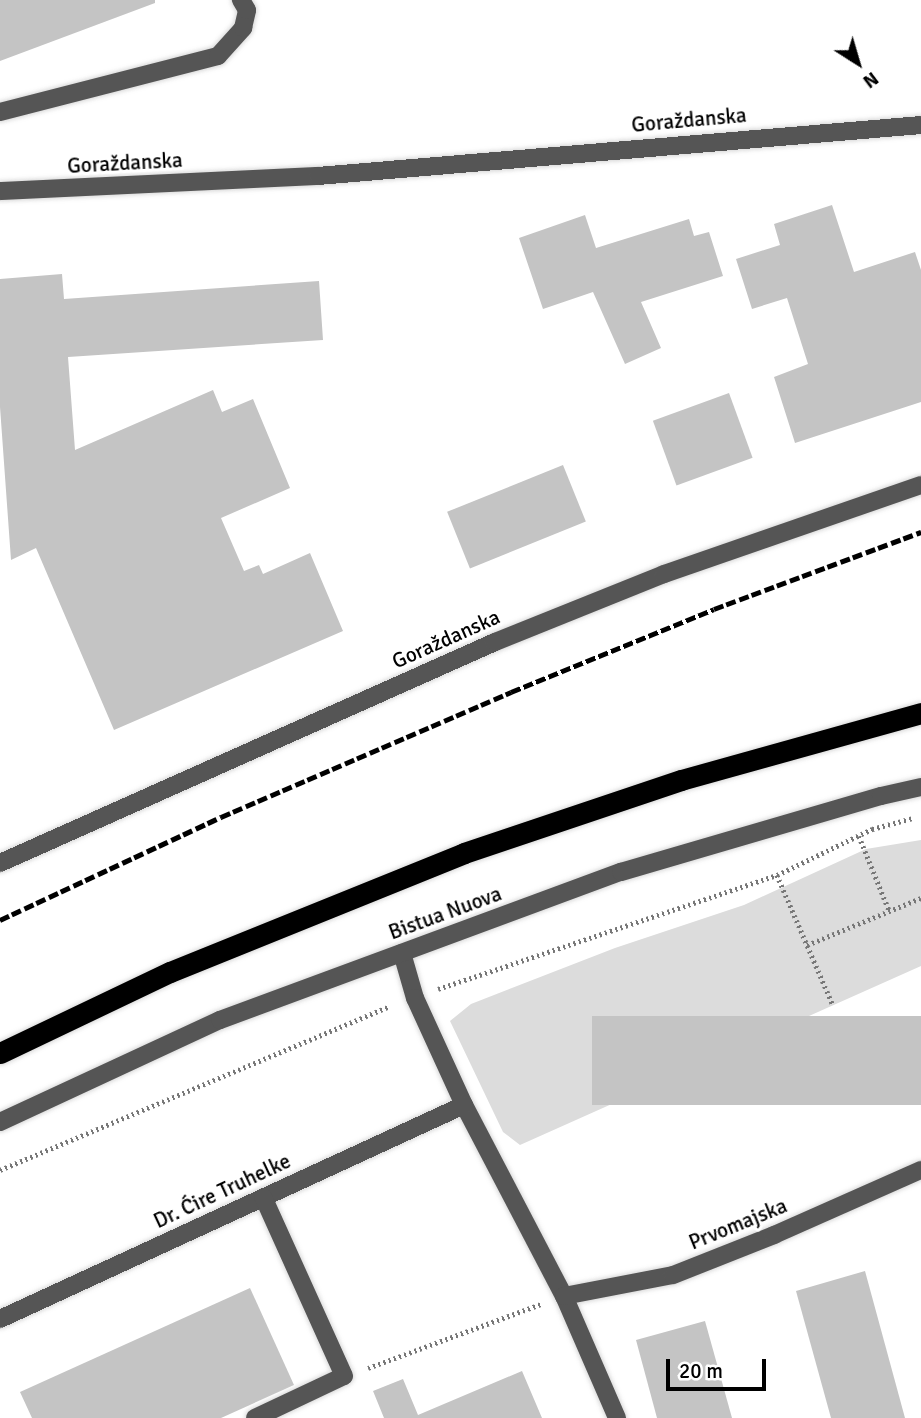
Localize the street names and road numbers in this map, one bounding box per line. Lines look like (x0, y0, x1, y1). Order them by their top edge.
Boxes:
street label: Goraždanska (630, 102, 748, 138)
street label: Goraždanska (67, 147, 183, 179)
street label: Goraždanska (388, 604, 504, 674)
street label: Bistua Nuova (385, 881, 505, 945)
street label: Dr. Ćire Truhelke (150, 1148, 294, 1234)
street label: Prvomajska (685, 1193, 791, 1255)

